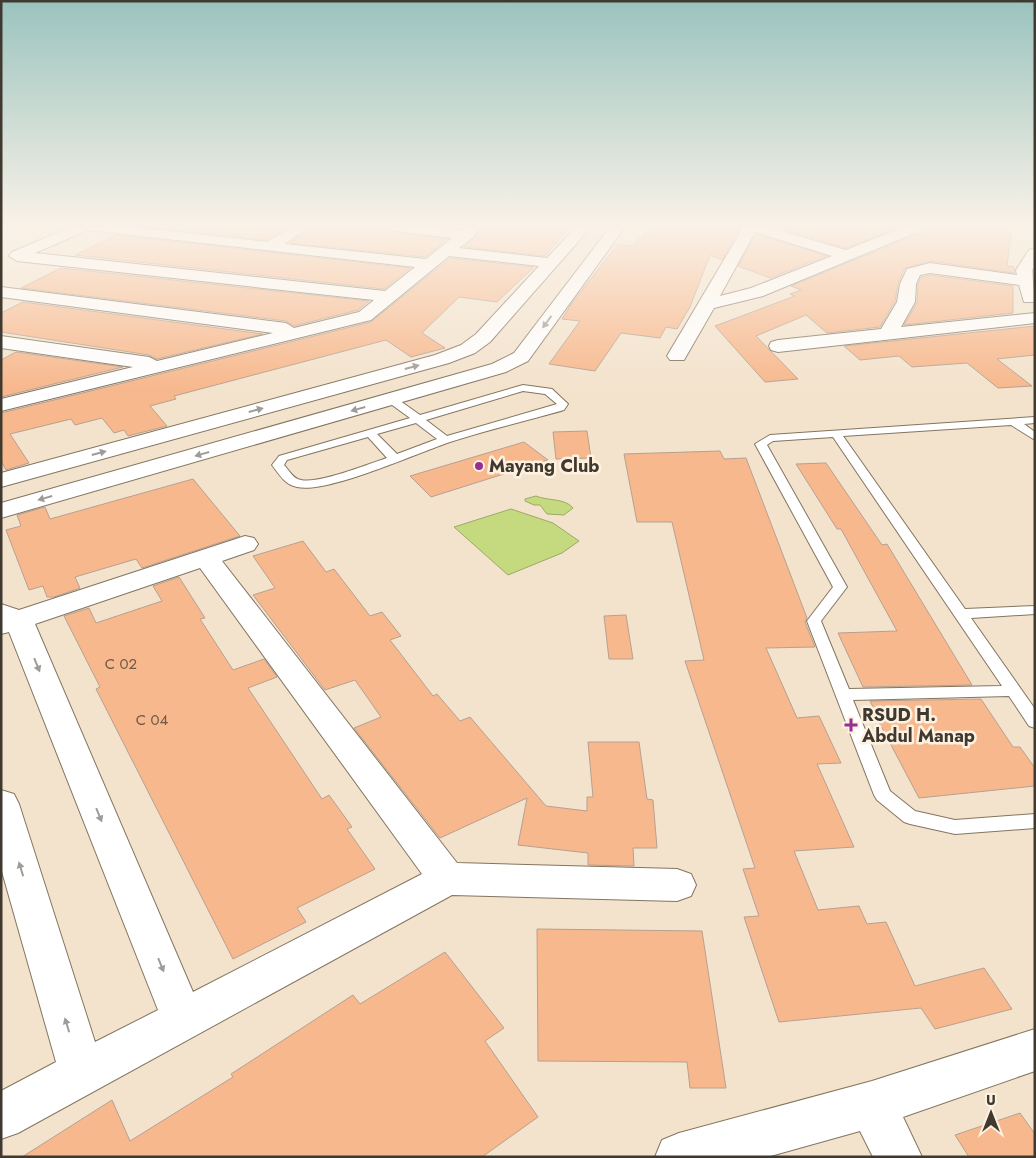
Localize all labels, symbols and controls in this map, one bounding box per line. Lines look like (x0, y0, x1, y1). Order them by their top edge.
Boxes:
one-way arrow (542, 315, 552, 329)
one-way arrow (405, 362, 420, 370)
one-way arrow (248, 405, 263, 413)
one-way arrow (350, 406, 365, 414)
one-way arrow (91, 448, 106, 456)
one-way arrow (194, 450, 209, 458)
place label: Mayang Club (489, 453, 599, 479)
marker: Mayang Club (473, 460, 485, 472)
one-way arrow (38, 495, 53, 503)
house number: C 02 (105, 653, 137, 675)
one-way arrow (33, 658, 41, 673)
place label: RSUD H. Abdul Manap (861, 702, 975, 749)
house number: C 04 (136, 709, 169, 731)
marker: RSUD H. Abdul Manap (844, 718, 858, 732)
one-way arrow (96, 808, 104, 822)
one-way arrow (16, 861, 24, 876)
one-way arrow (158, 958, 166, 972)
one-way arrow (63, 1017, 71, 1032)
north arrow (966, 1088, 1016, 1138)
text: U (986, 1090, 996, 1110)

